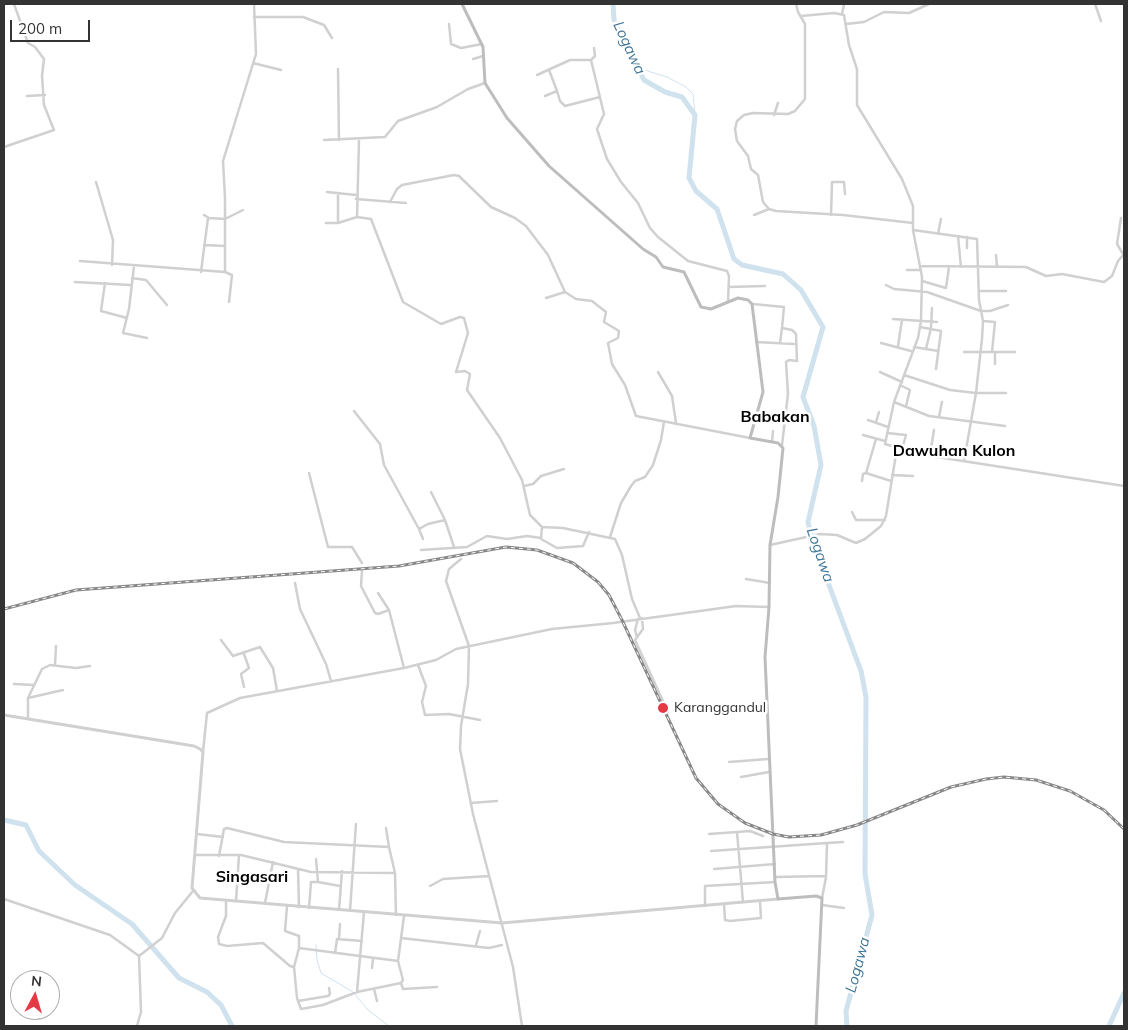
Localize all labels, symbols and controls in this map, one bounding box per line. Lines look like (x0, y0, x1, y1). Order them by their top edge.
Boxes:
scale bar (12, 10, 92, 42)
text: 200 m (18, 19, 62, 38)
water label: Logawa (609, 19, 649, 77)
district label: Babakan (740, 407, 810, 427)
district label: Dawuhan Kulon (893, 441, 1015, 461)
water label: Logawa (802, 525, 838, 585)
place label: Karanggandul (674, 700, 766, 716)
marker: Karanggandul (656, 701, 670, 715)
district label: Singasari (216, 867, 288, 887)
water label: Logawa (842, 935, 874, 995)
north arrow (10, 970, 60, 1020)
text: N (30, 972, 43, 991)

